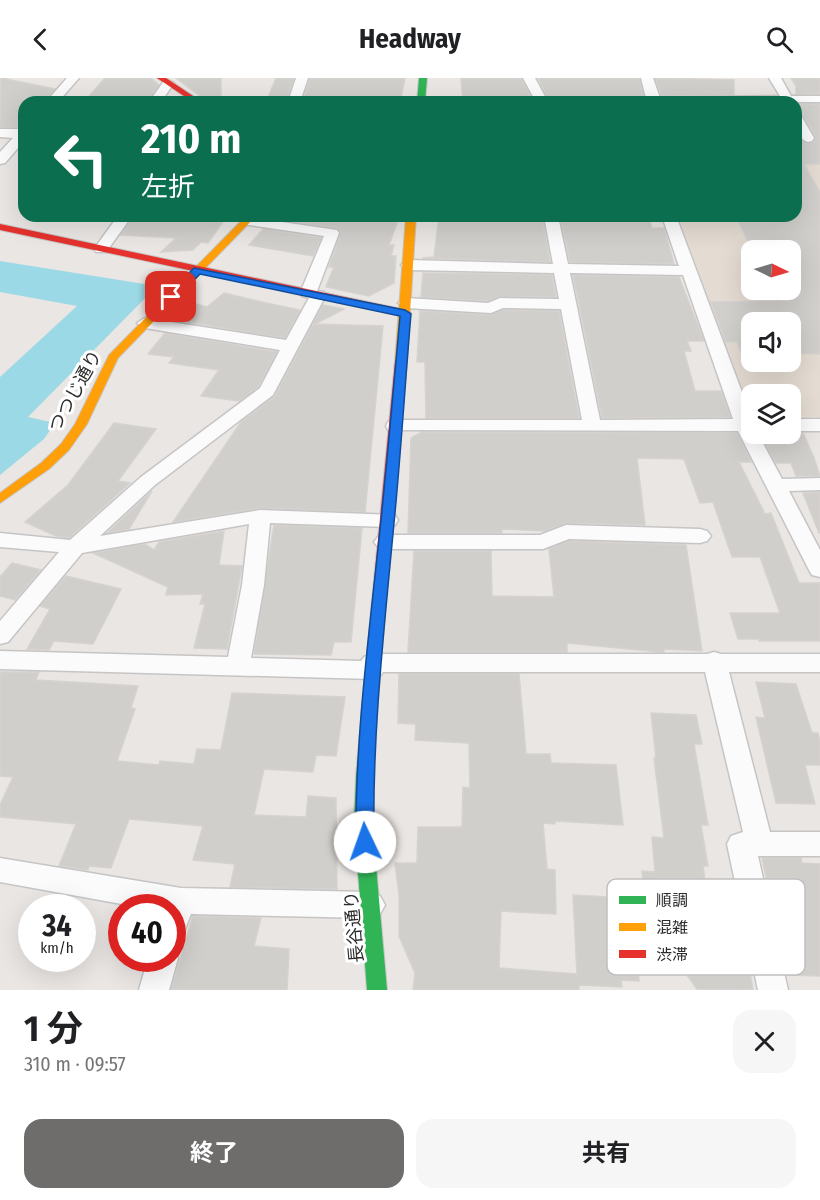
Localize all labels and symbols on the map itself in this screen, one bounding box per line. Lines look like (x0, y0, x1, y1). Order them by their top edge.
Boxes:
north arrow (741, 240, 801, 300)
pin (145, 271, 196, 322)
street label: つつじ通り (44, 346, 106, 436)
position arrow (333, 810, 397, 874)
legend (607, 879, 805, 975)
street label: 長谷通り (340, 890, 368, 964)
text: 順調 (656, 891, 688, 910)
speed limit sign: 40 (108, 894, 186, 972)
text: 混雑 (656, 918, 688, 937)
text: 渋滞 (656, 945, 688, 964)

